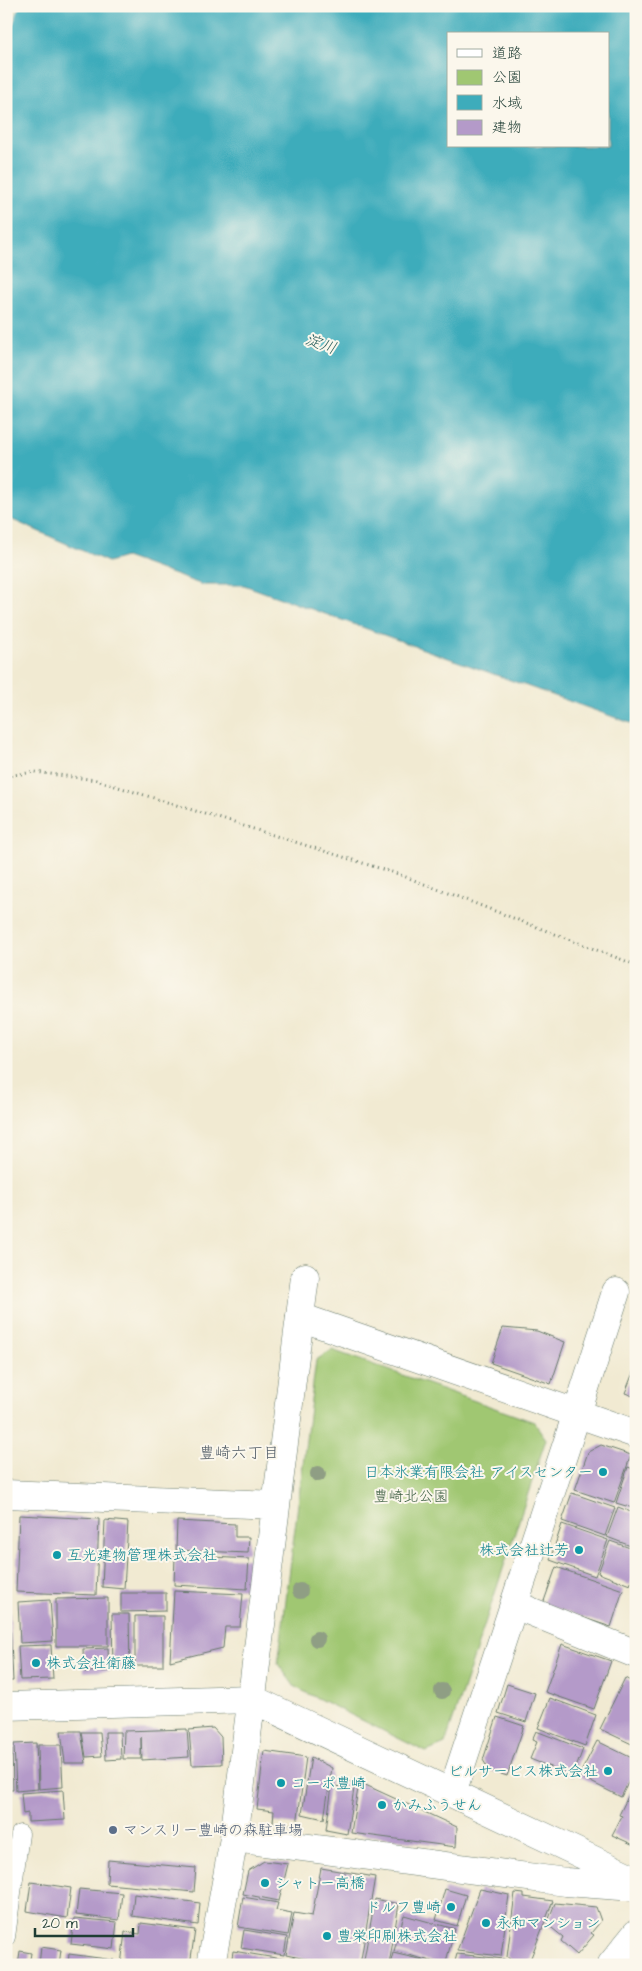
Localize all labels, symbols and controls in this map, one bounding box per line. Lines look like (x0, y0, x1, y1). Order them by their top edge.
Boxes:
legend (447, 32, 610, 148)
text: 道路 (492, 43, 522, 64)
text: 公園 (492, 67, 522, 88)
text: 水域 (492, 93, 522, 114)
text: 建物 (492, 117, 522, 138)
water label: 淀川 (302, 328, 339, 360)
district label: 豊崎六丁目 (199, 1442, 279, 1464)
place label: 日本氷業有限会社 アイスセンター (364, 1462, 593, 1483)
marker: 日本氷業有限会社 アイスセンター (597, 1466, 609, 1478)
park label: 豊崎北公園 (373, 1486, 449, 1507)
place label: 株式会社辻芳 (479, 1540, 569, 1561)
marker: 株式会社辻芳 (573, 1544, 585, 1556)
place label: 互光建物管理株式会社 (67, 1545, 217, 1566)
marker: 互光建物管理株式会社 (51, 1549, 63, 1561)
place label: 株式会社衛藤 (46, 1653, 136, 1674)
marker: 株式会社衛藤 (30, 1657, 42, 1669)
place label: ビルサービス株式会社 (448, 1761, 598, 1782)
marker: ビルサービス株式会社 (602, 1765, 614, 1777)
place label: コーポ豊崎 (291, 1773, 366, 1794)
marker: コーポ豊崎 (275, 1777, 287, 1789)
place label: かみふうせん (392, 1795, 482, 1816)
marker: かみふうせん (376, 1799, 388, 1811)
place label: マンスリー豊崎の森駐車場 (123, 1820, 303, 1841)
marker: マンスリー豊崎の森駐車場 (107, 1824, 119, 1836)
place label: シャトー高橋 (275, 1873, 365, 1894)
marker: シャトー高橋 (259, 1877, 271, 1889)
place label: ドルフ豊崎 (366, 1897, 441, 1918)
marker: ドルフ豊崎 (445, 1901, 457, 1913)
scale bar (35, 1906, 132, 1938)
text: 20 m (42, 1913, 78, 1934)
place label: 永和マンション (496, 1913, 600, 1934)
marker: 永和マンション (480, 1917, 492, 1929)
place label: 豊栄印刷株式会社 (337, 1926, 457, 1947)
marker: 豊栄印刷株式会社 (321, 1930, 333, 1942)

